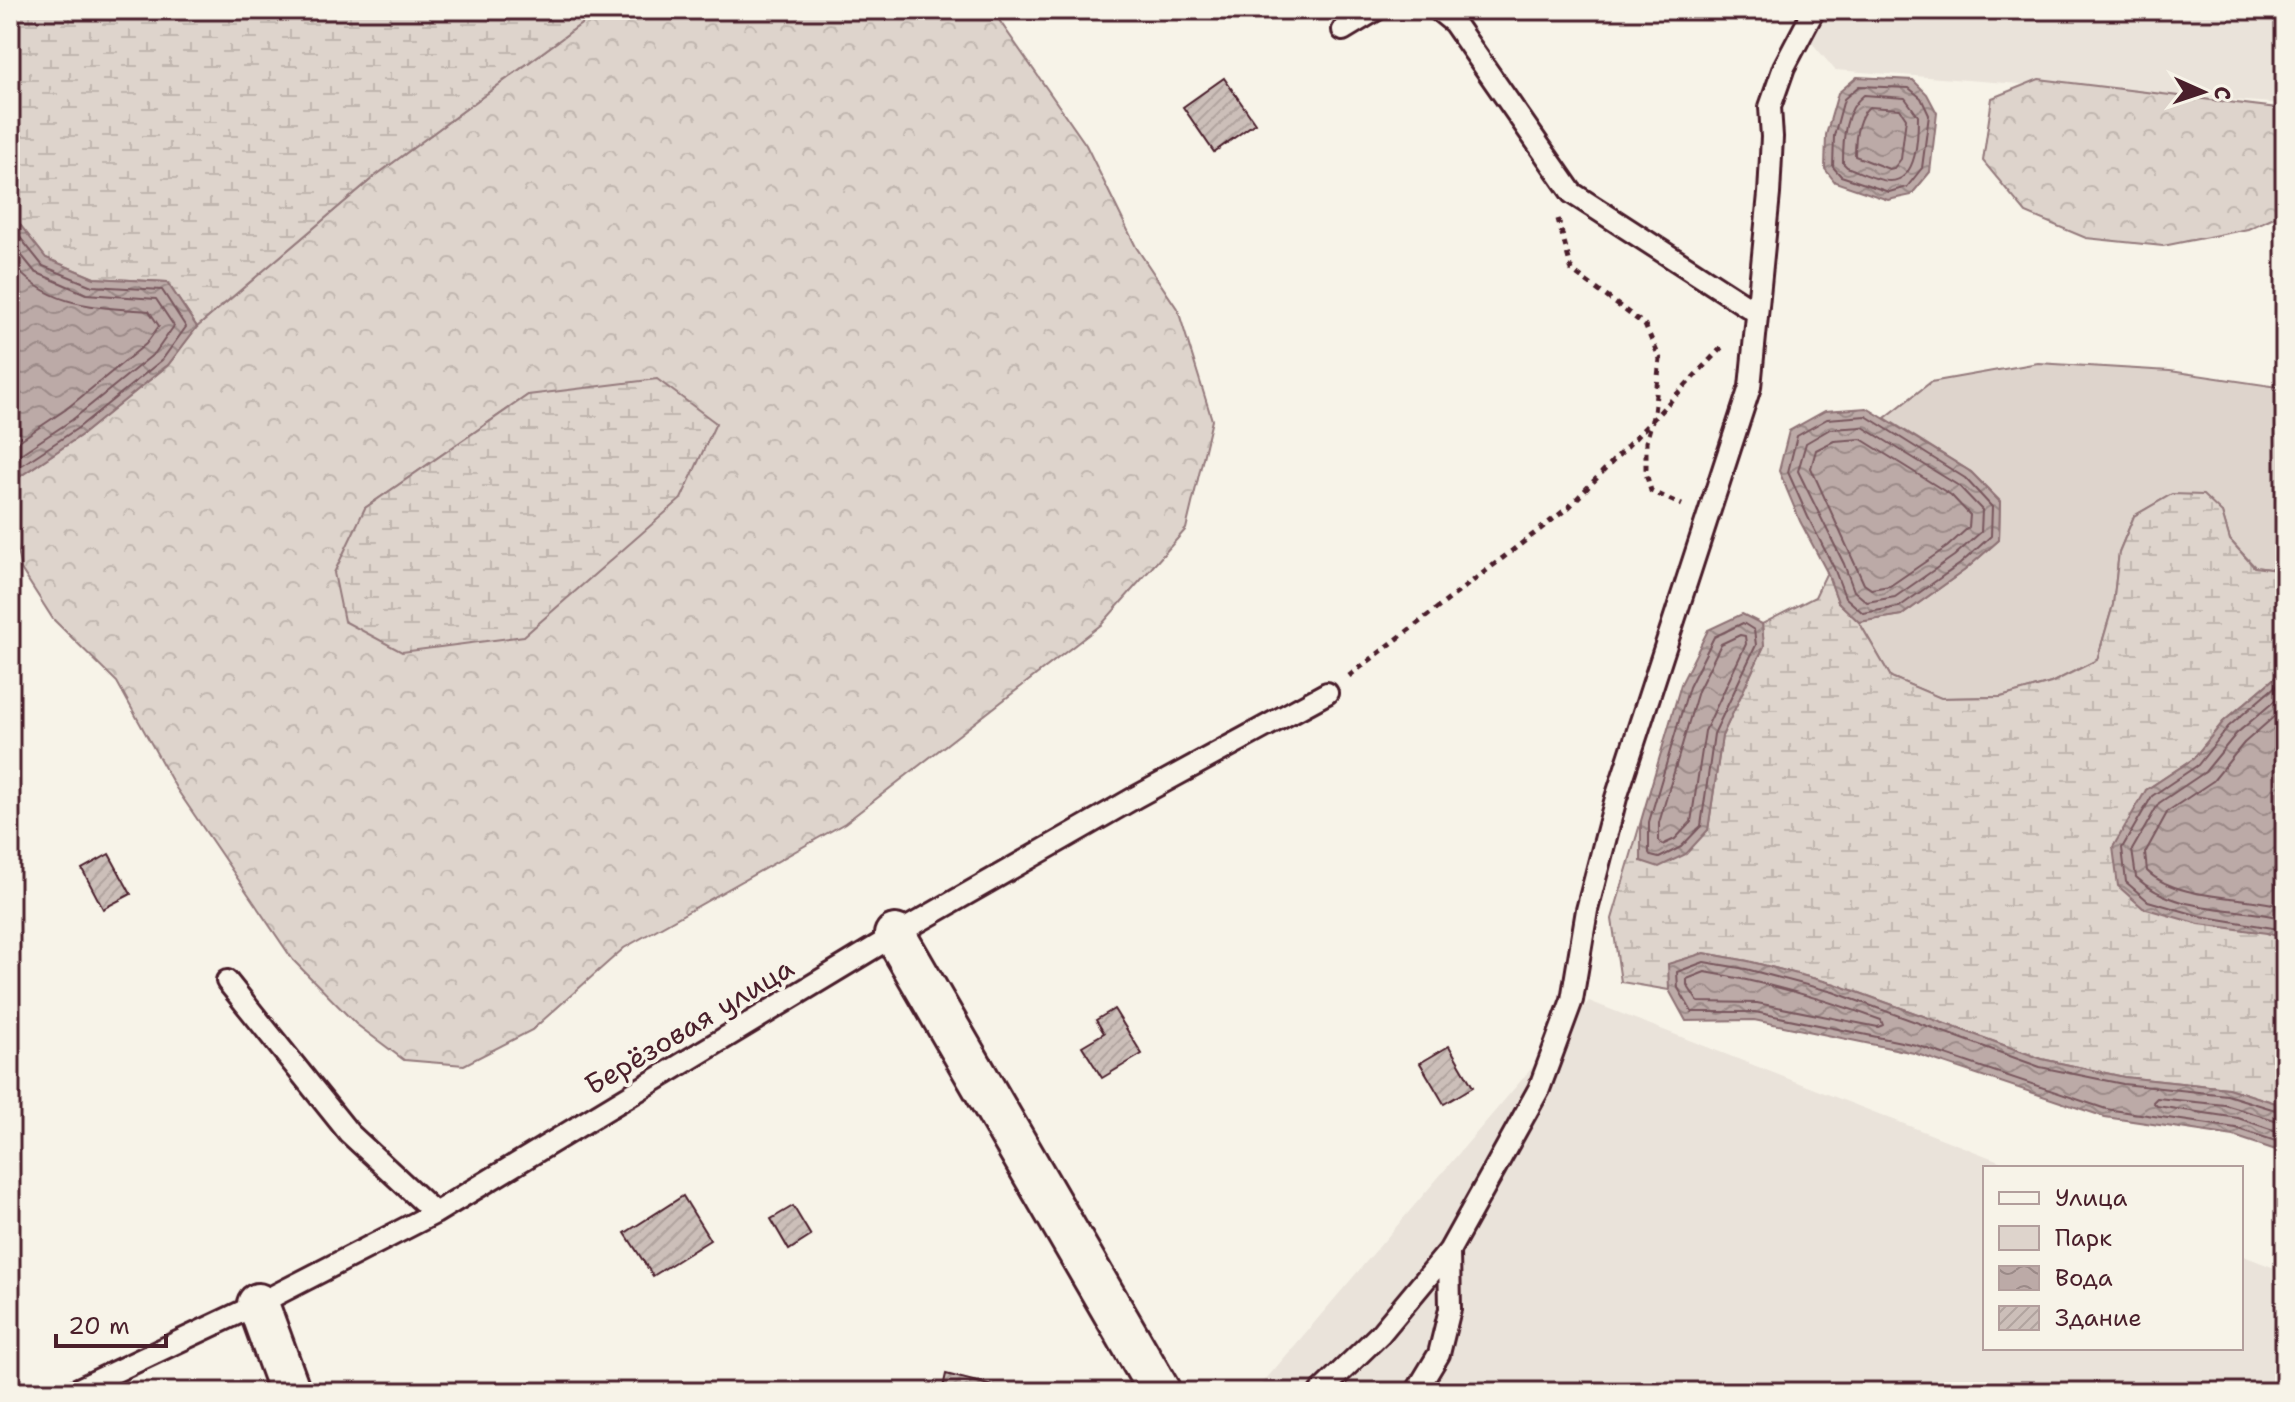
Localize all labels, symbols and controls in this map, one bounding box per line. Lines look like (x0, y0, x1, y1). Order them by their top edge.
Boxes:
north arrow (2163, 52, 2243, 132)
text: С (2208, 86, 2237, 101)
street label: Берёзовая улица (577, 948, 801, 1104)
legend (1983, 1166, 2243, 1350)
text: Улица (2055, 1182, 2128, 1214)
text: Парк (2055, 1222, 2112, 1254)
text: Вода (2055, 1262, 2113, 1294)
scale bar (56, 1298, 166, 1348)
text: Здание (2055, 1302, 2142, 1334)
text: 20 m (68, 1310, 130, 1342)

